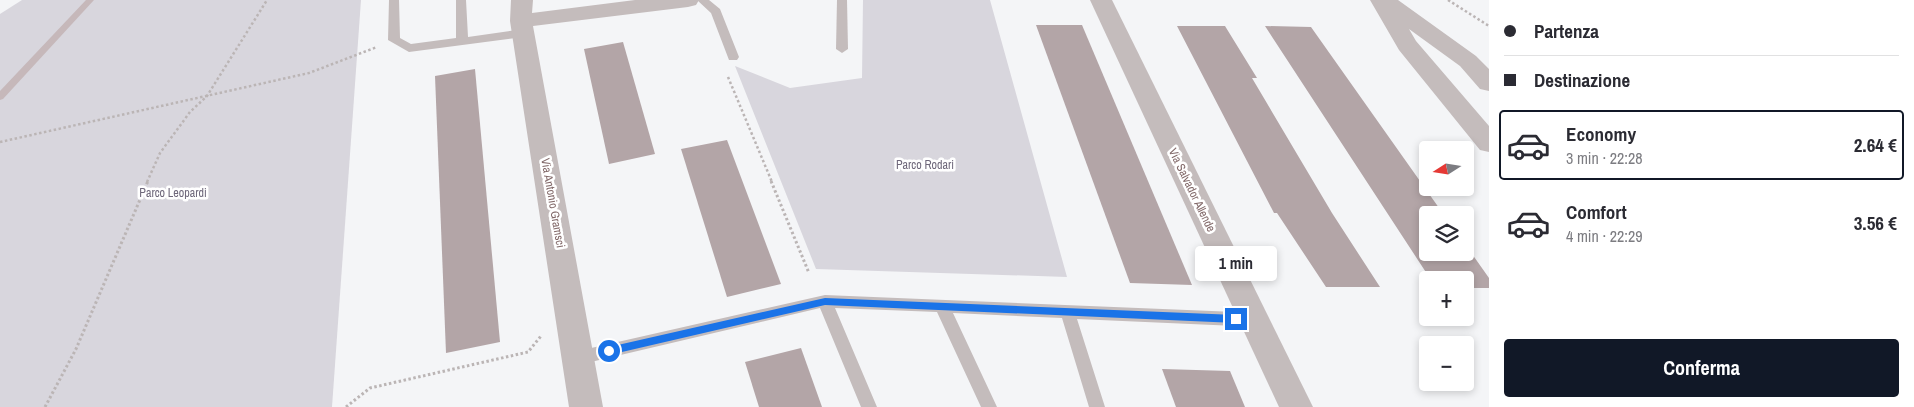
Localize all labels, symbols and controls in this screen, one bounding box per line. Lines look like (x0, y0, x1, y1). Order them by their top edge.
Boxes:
text: Partenza (1534, 18, 1599, 44)
text: Destinazione (1534, 67, 1630, 93)
text: Economy (1566, 121, 1636, 147)
icon: car (1506, 123, 1551, 168)
text: 2.64 € (1854, 132, 1897, 158)
north arrow (1419, 141, 1474, 196)
map controls (1419, 141, 1474, 391)
street label: Via Salvador Allende (1165, 146, 1219, 234)
text: 3 min · 22:28 (1566, 147, 1643, 169)
street label: Via Antonio Gramsci (537, 157, 569, 249)
park label: Parco Rodari (896, 157, 954, 173)
park label: Parco Leopardi (139, 185, 207, 201)
text: Comfort (1566, 199, 1627, 225)
icon: car (1506, 201, 1551, 246)
button: layers (1419, 206, 1474, 261)
text: 3.56 € (1854, 210, 1897, 236)
text: 4 min · 22:29 (1566, 225, 1643, 247)
callout: 1 min (1195, 246, 1277, 282)
text: 1 min (1219, 252, 1253, 274)
button: + (1419, 271, 1474, 326)
route end (1225, 308, 1247, 330)
button: − (1419, 336, 1474, 391)
button: Conferma (1504, 339, 1899, 397)
route start (598, 340, 620, 362)

